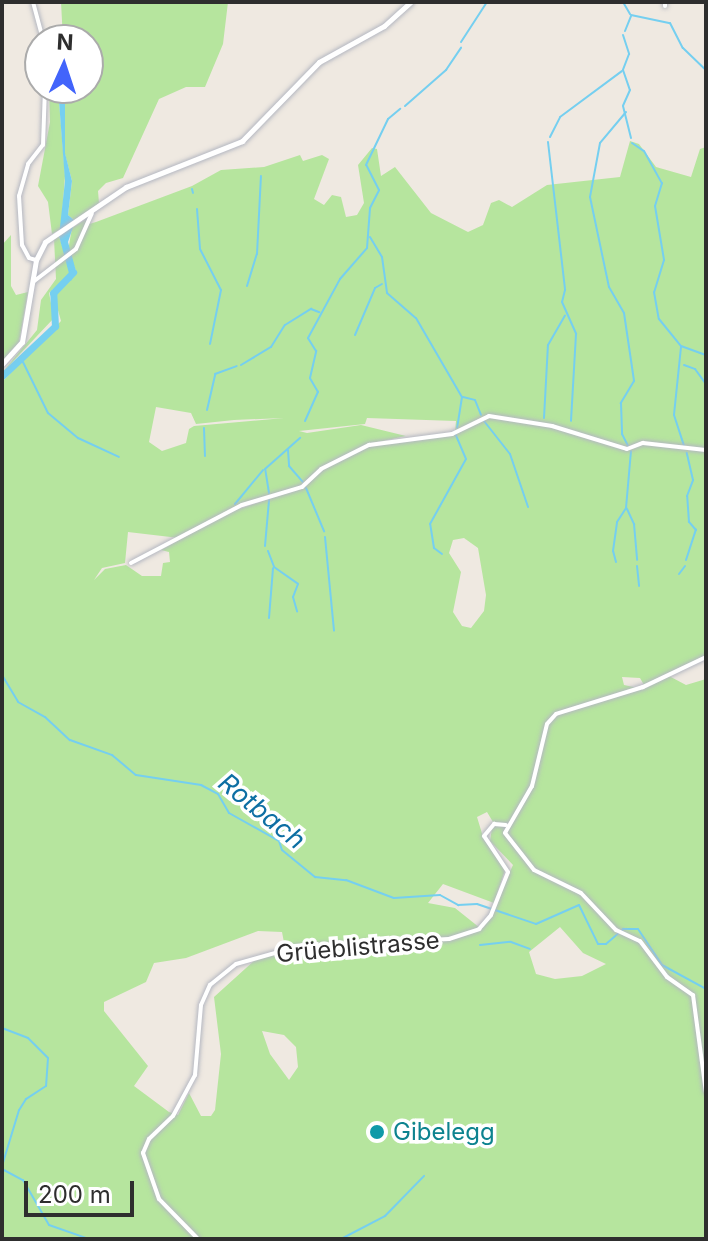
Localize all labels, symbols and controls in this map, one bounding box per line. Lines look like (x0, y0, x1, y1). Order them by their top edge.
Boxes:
north arrow (24, 24, 104, 104)
text: N (56, 29, 74, 55)
water label: Rotbach (212, 767, 312, 855)
street label: Grüeblistrasse (275, 926, 441, 968)
place label: Gibelegg (393, 1118, 495, 1146)
marker: Gibelegg (368, 1123, 386, 1141)
scale bar (28, 1165, 138, 1215)
text: 200 m (38, 1180, 111, 1209)

